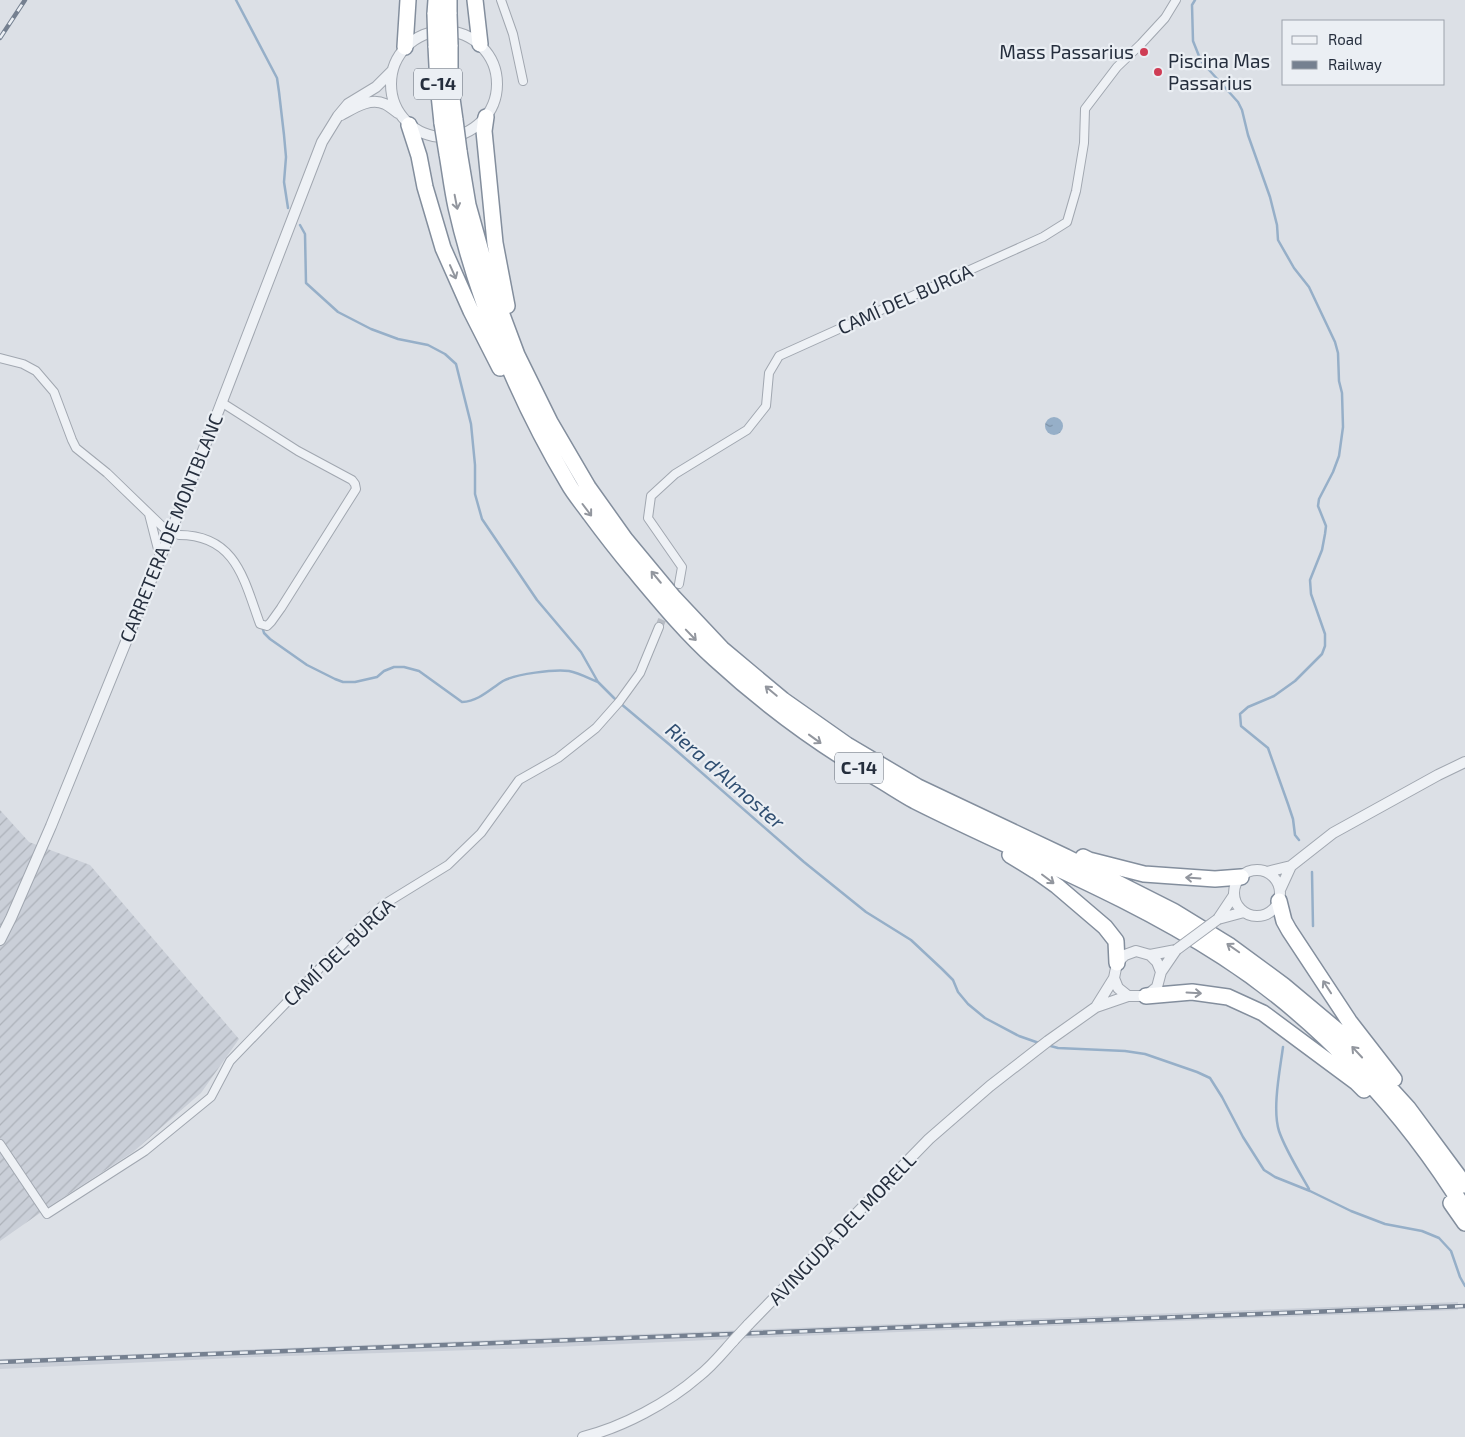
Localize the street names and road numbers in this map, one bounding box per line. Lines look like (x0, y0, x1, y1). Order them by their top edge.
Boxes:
road number: C-14 (414, 68, 462, 100)
street label: CAMÍ DEL BURGA (834, 258, 976, 339)
street label: CARRETERA DE MONTBLANC (114, 410, 227, 646)
road number: C-14 (835, 752, 883, 784)
street label: CAMÍ DEL BURGA (278, 893, 399, 1010)
street label: AVINGUDA DEL MORELL (763, 1148, 920, 1309)

